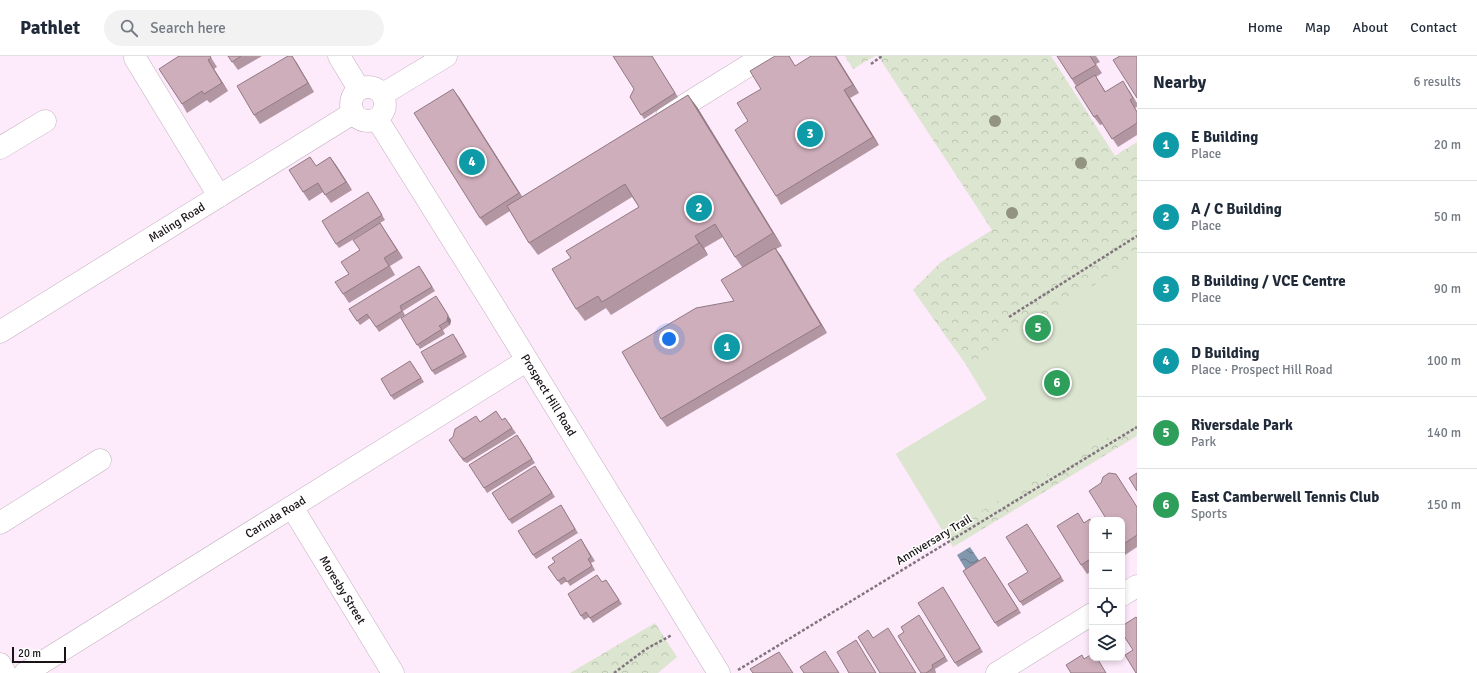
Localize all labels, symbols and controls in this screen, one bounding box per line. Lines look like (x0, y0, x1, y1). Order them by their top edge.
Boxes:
search box (104, 10, 384, 46)
text: Pathlet (20, 16, 80, 40)
icon: search (118, 17, 140, 39)
text: Search here (150, 19, 226, 37)
text: Home (1248, 19, 1283, 36)
text: Map (1305, 19, 1330, 36)
text: About (1352, 19, 1388, 36)
text: Contact (1410, 19, 1457, 36)
text: Nearby (1153, 72, 1206, 93)
text: 6 results (1413, 74, 1461, 90)
pin: 3 (797, 119, 823, 149)
text: E Building (1191, 128, 1258, 146)
text: 1 (1162, 137, 1170, 153)
text: 20 m (1434, 137, 1461, 153)
text: Place (1191, 146, 1221, 162)
pin: 4 (459, 147, 485, 177)
pin: 2 (686, 193, 712, 223)
street label: Maling Road (146, 199, 208, 246)
text: A / C Building (1191, 200, 1282, 218)
text: 2 (1162, 209, 1170, 225)
text: 50 m (1434, 209, 1461, 225)
text: Place (1191, 218, 1221, 234)
text: B Building / VCE Centre (1191, 272, 1346, 290)
text: 3 (1162, 281, 1170, 297)
text: 90 m (1434, 281, 1461, 297)
text: Place (1191, 290, 1221, 306)
pin: 5 (1025, 313, 1051, 343)
your location (659, 329, 679, 349)
pin: 1 (714, 332, 740, 362)
text: D Building (1191, 344, 1260, 362)
street label: Prospect Hill Road (518, 351, 579, 439)
text: 4 (1162, 353, 1170, 369)
text: 100 m (1427, 353, 1461, 369)
text: Place · Prospect Hill Road (1191, 362, 1333, 378)
pin: 6 (1044, 368, 1070, 398)
text: Riversdale Park (1191, 416, 1293, 434)
text: 5 (1162, 425, 1170, 441)
text: 140 m (1427, 425, 1461, 441)
text: Park (1191, 434, 1216, 450)
text: East Camberwell Tennis Club (1191, 488, 1379, 506)
street label: Carinda Road (242, 493, 308, 542)
text: 6 (1162, 497, 1170, 513)
text: 150 m (1427, 497, 1461, 513)
text: Sports (1191, 506, 1227, 522)
street label: Anniversary Trail (893, 511, 975, 569)
map controls (1089, 517, 1125, 661)
button: + (1089, 517, 1125, 553)
street label: Moresby Street (316, 553, 369, 627)
button: − (1089, 553, 1125, 589)
button: locate (1089, 589, 1125, 625)
button: layers (1089, 625, 1125, 661)
scale bar (12, 645, 66, 664)
text: 20 m (18, 647, 41, 660)

